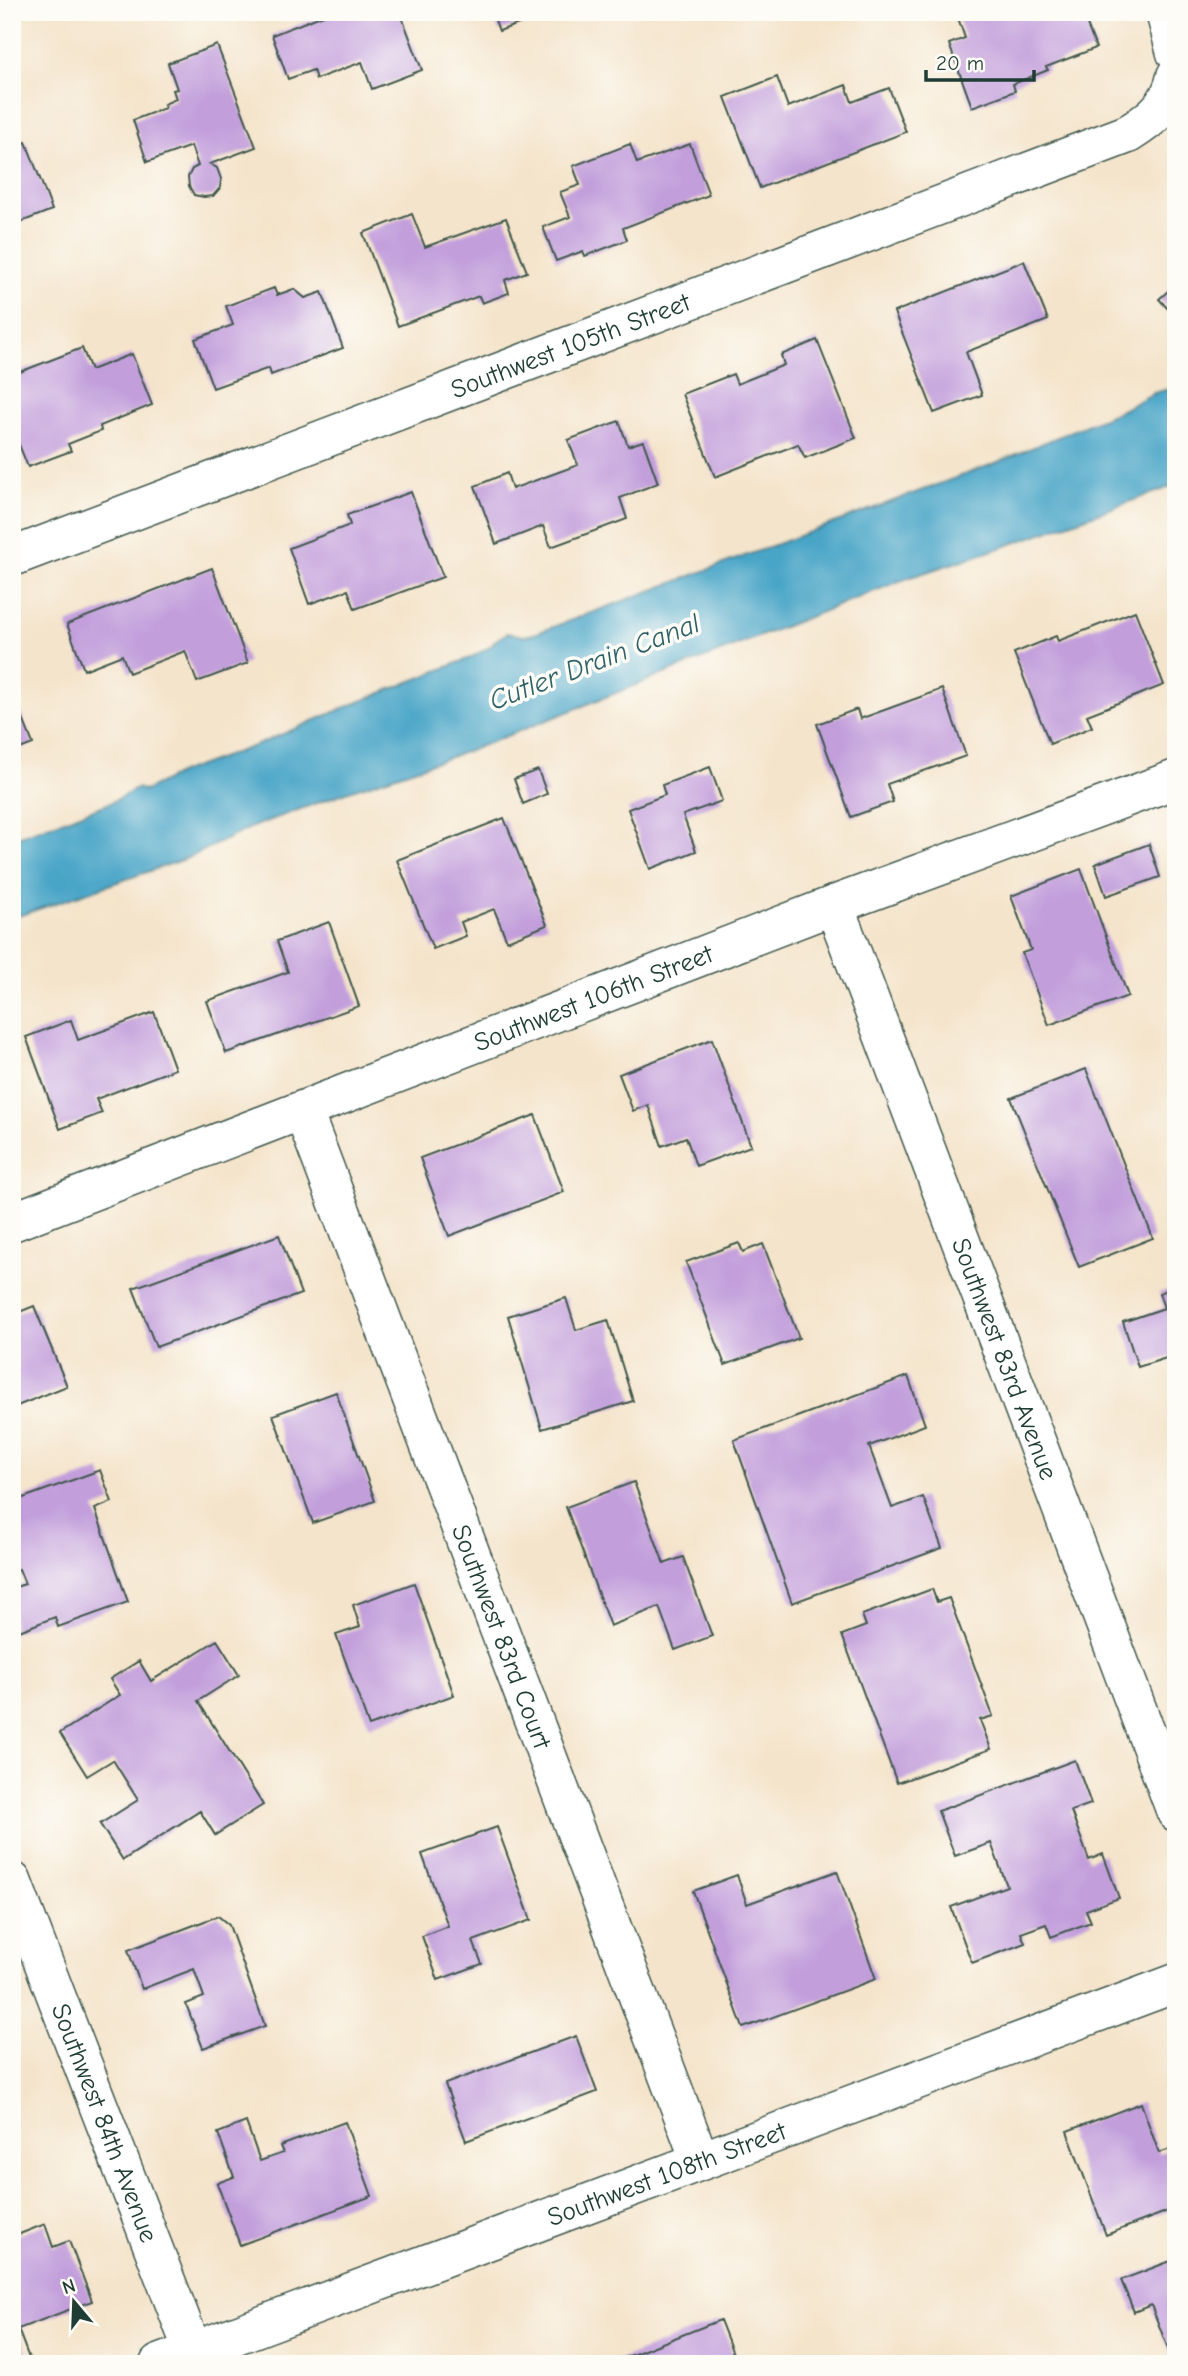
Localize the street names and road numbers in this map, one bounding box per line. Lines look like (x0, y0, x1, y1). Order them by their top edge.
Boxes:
street label: Southwest 105th Street (447, 287, 696, 405)
street label: Southwest 106th Street (470, 939, 719, 1058)
street label: Southwest 83rd Avenue (945, 1234, 1063, 1484)
street label: Southwest 83rd Court (445, 1521, 558, 1755)
street label: Southwest 84th Avenue (45, 2000, 164, 2247)
street label: Southwest 108th Street (543, 2116, 792, 2233)

